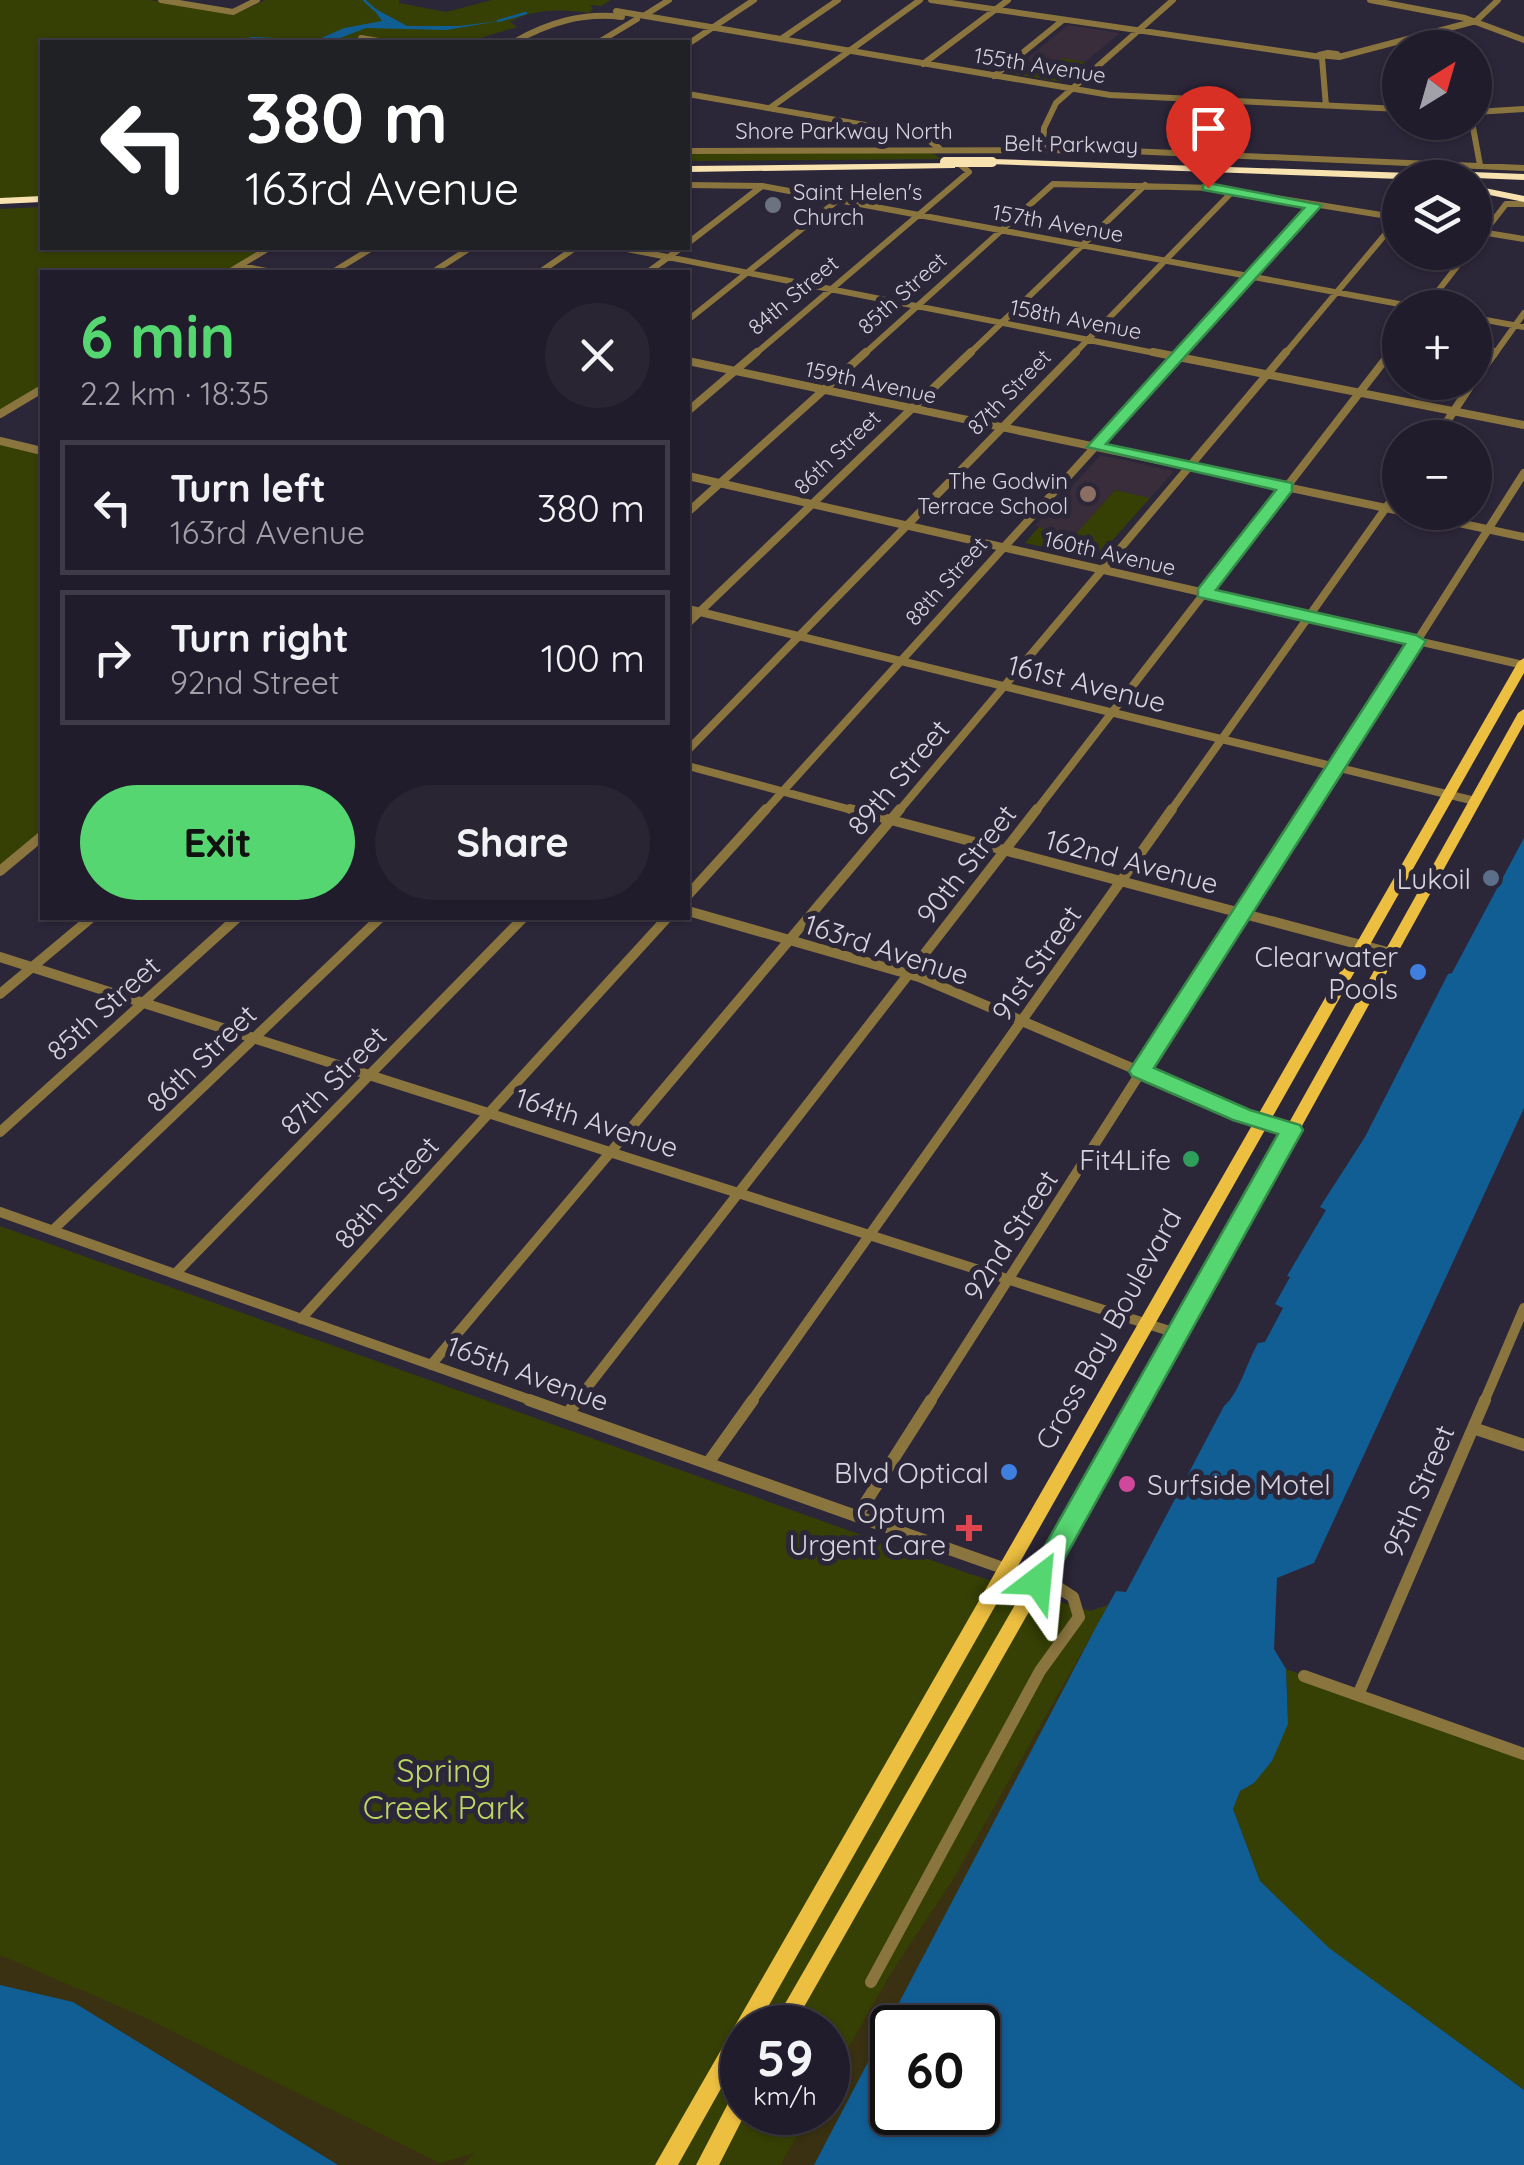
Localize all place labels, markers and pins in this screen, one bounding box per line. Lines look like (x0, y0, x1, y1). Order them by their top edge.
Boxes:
pin (1166, 86, 1251, 189)
place label: Saint Helen's Church (793, 178, 922, 231)
marker: Saint Helen's Church (762, 194, 784, 216)
place label: The Godwin Terrace School (917, 467, 1068, 520)
marker: The Godwin Terrace School (1077, 483, 1099, 505)
place label: Lukoil (1396, 861, 1471, 896)
marker: Lukoil (1480, 867, 1502, 889)
place label: Clearwater Pools (1254, 939, 1398, 1006)
marker: Clearwater Pools (1407, 961, 1429, 983)
place label: Fit4Life (1079, 1142, 1171, 1177)
marker: Fit4Life (1180, 1148, 1202, 1170)
place label: Blvd Optical (834, 1455, 989, 1490)
marker: Blvd Optical (998, 1461, 1020, 1483)
place label: Surfside Motel (1147, 1467, 1331, 1502)
marker: Surfside Motel (1116, 1473, 1138, 1495)
place label: Optum Urgent Care (788, 1495, 946, 1562)
marker: Optum Urgent Care (956, 1515, 982, 1541)

